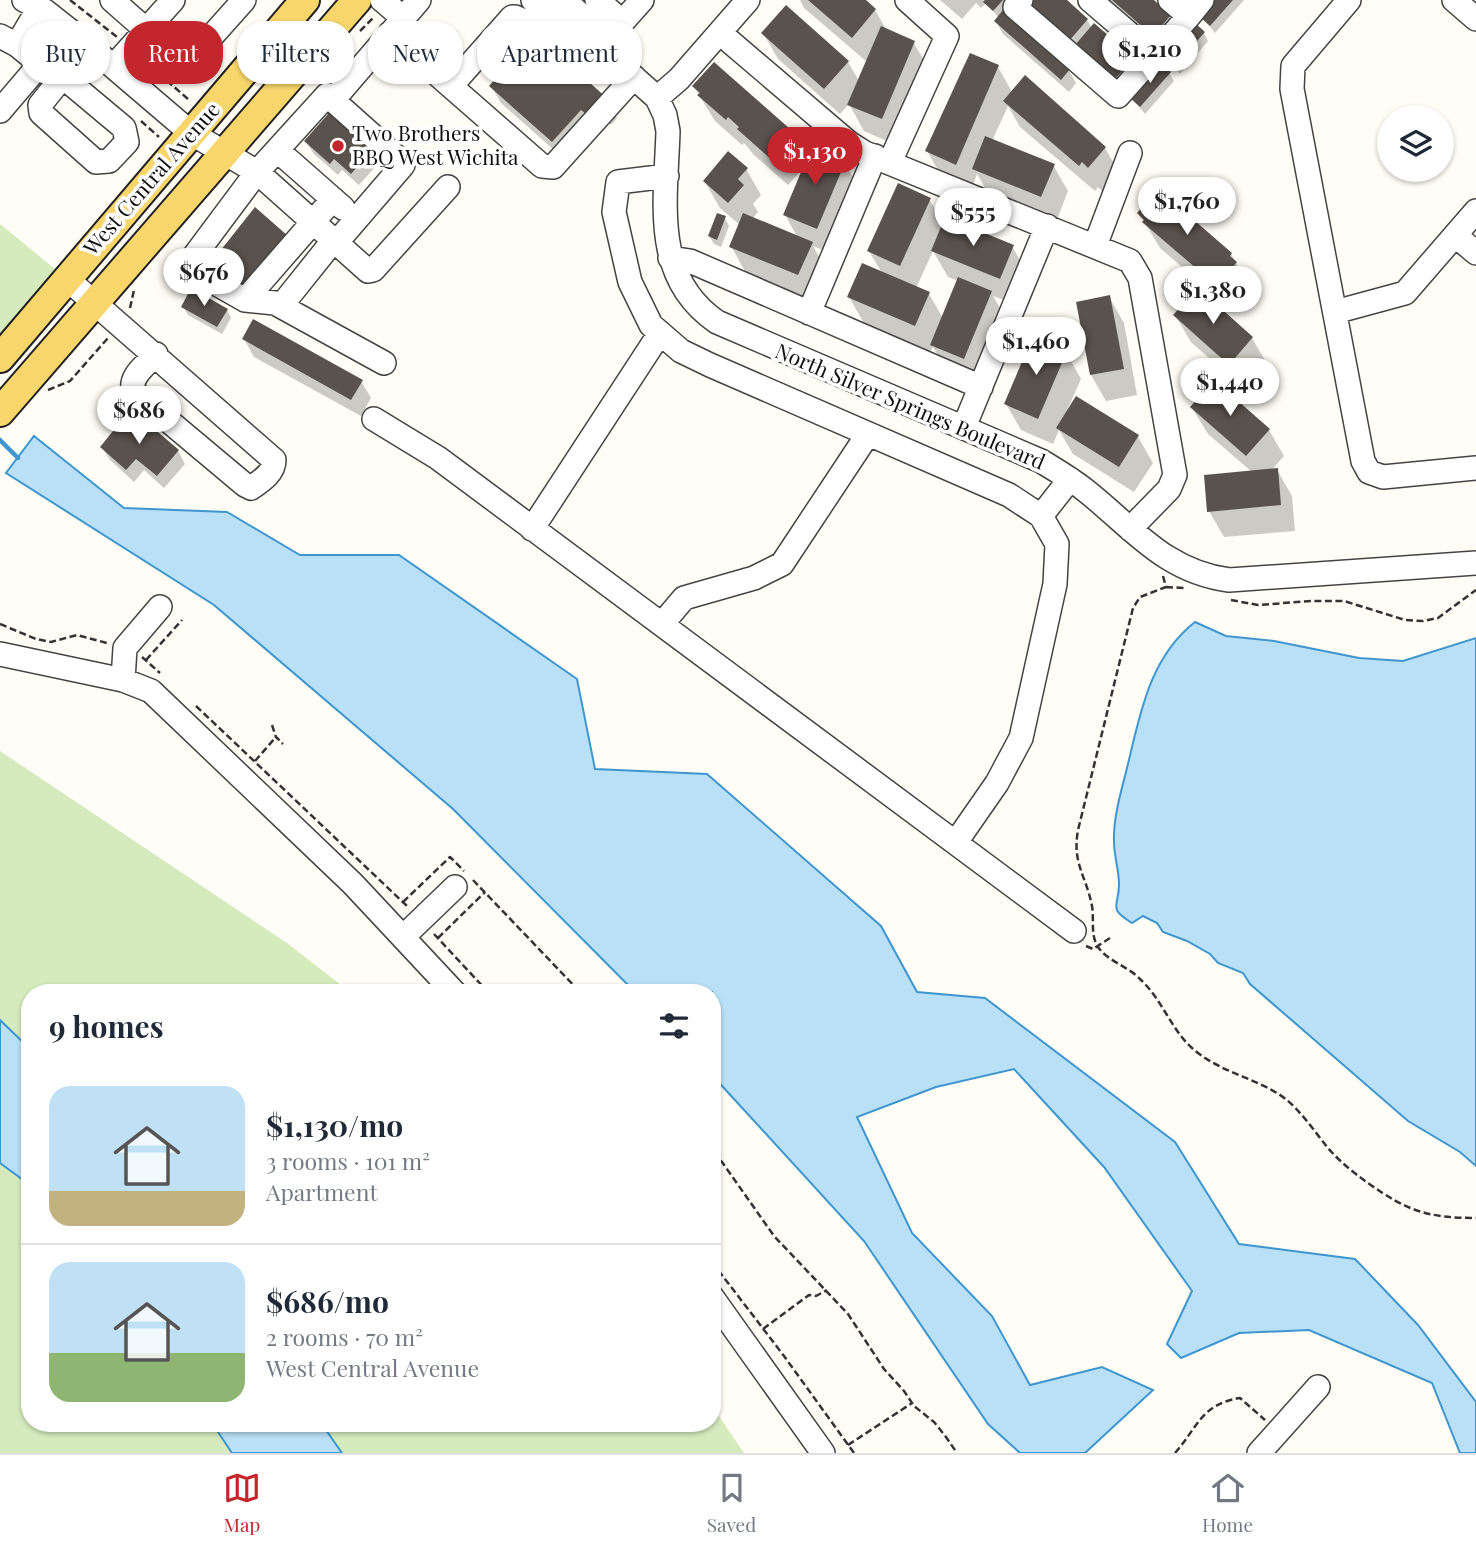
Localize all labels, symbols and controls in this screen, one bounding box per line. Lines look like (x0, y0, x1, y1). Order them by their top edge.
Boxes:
chip: Buy (21, 21, 110, 84)
chip: Rent (124, 21, 223, 84)
chip: Filters (237, 21, 354, 84)
chip: New (368, 21, 463, 84)
chip: Apartment (477, 21, 642, 84)
pin: $1,210 (1093, 25, 1207, 85)
text: $1,210 (1118, 32, 1182, 63)
street label: West Central Avenue (75, 95, 225, 261)
map controls (1377, 105, 1454, 182)
button: layers (1377, 105, 1454, 182)
place label: Two Brothers BBQ West Wichita (352, 118, 519, 170)
pin: $1,130 (758, 128, 872, 187)
text: $1,130 (784, 134, 846, 165)
marker: Two Brothers BBQ West Wichita (330, 138, 346, 154)
pin: $1,760 (1130, 177, 1244, 237)
text: $1,760 (1154, 184, 1220, 215)
pin: $555 (932, 188, 1014, 248)
text: $555 (951, 195, 995, 226)
pin: $676 (163, 248, 245, 308)
text: $676 (179, 255, 229, 286)
pin: $1,380 (1156, 266, 1270, 326)
text: $1,380 (1180, 273, 1246, 304)
pin: $1,460 (979, 318, 1093, 377)
text: $1,460 (1002, 324, 1070, 355)
street label: North Silver Springs Boulevard (772, 336, 1050, 475)
pin: $1,440 (1173, 358, 1287, 418)
text: $1,440 (1196, 365, 1264, 396)
pin: $686 (98, 386, 180, 446)
text: $686 (113, 393, 165, 424)
text: 9 homes (49, 1006, 164, 1046)
icon: filters (655, 1007, 693, 1045)
text: $1,130/mo (266, 1105, 403, 1145)
icon: home (105, 1114, 189, 1198)
text: 3 rooms · 101 m² (266, 1145, 430, 1176)
text: Apartment (266, 1176, 378, 1207)
text: $686/mo (266, 1281, 389, 1321)
icon: home (105, 1290, 189, 1374)
text: 2 rooms · 70 m² (266, 1321, 423, 1352)
text: West Central Avenue (266, 1352, 479, 1383)
tab: Map (223, 1469, 261, 1537)
tab: Saved (707, 1469, 756, 1537)
tab: Home (1202, 1469, 1253, 1537)

